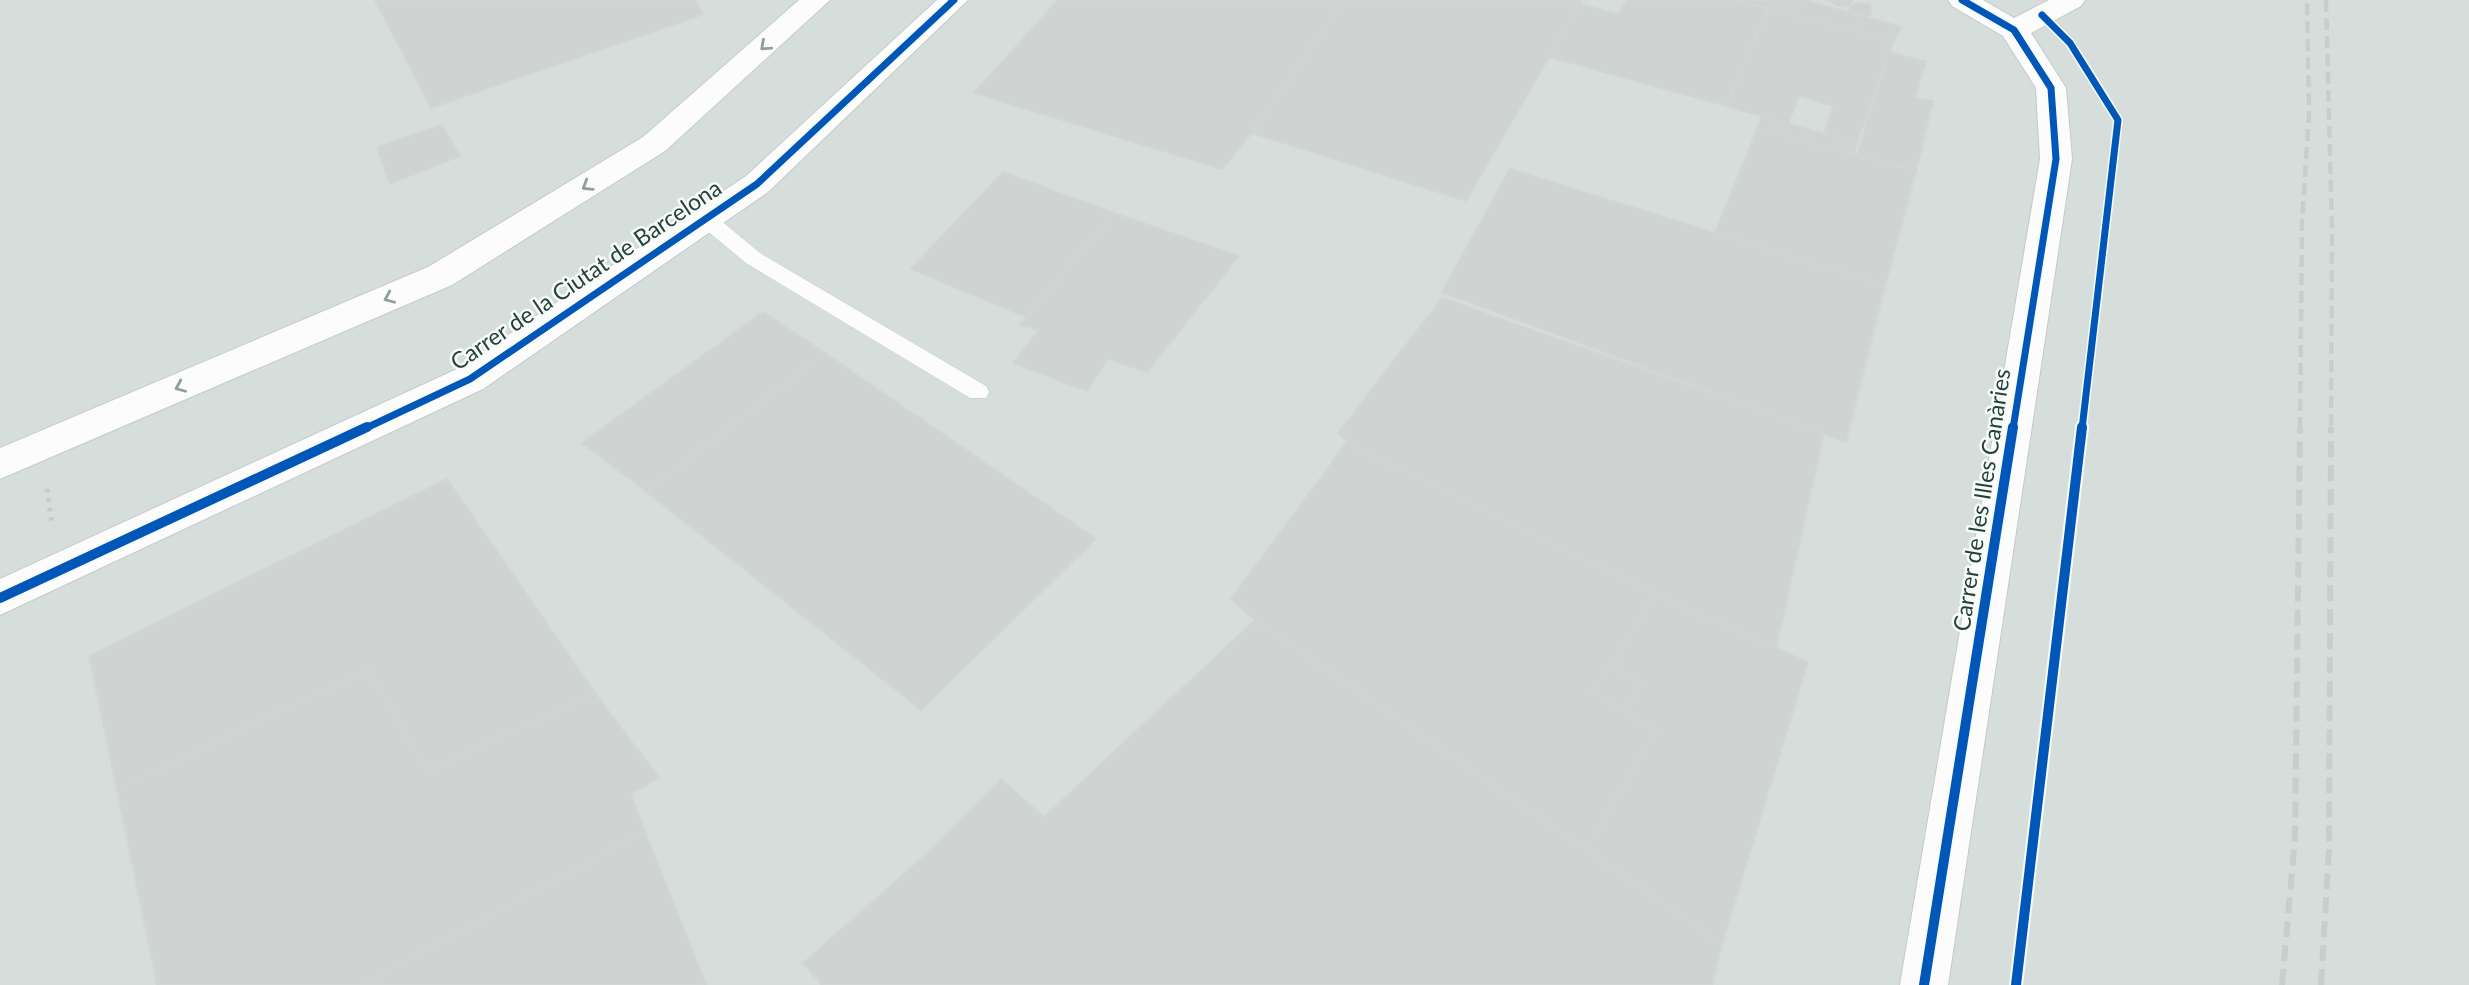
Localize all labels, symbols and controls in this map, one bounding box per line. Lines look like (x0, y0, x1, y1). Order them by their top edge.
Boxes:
one-way arrow (760, 38, 773, 50)
street label: Carrer de la Ciutat de Barcelona (445, 173, 726, 375)
one-way arrow (581, 177, 594, 190)
one-way arrow (384, 290, 396, 304)
street label: Carrer de les Illes Canàries (1946, 367, 2016, 633)
one-way arrow (175, 379, 187, 393)

